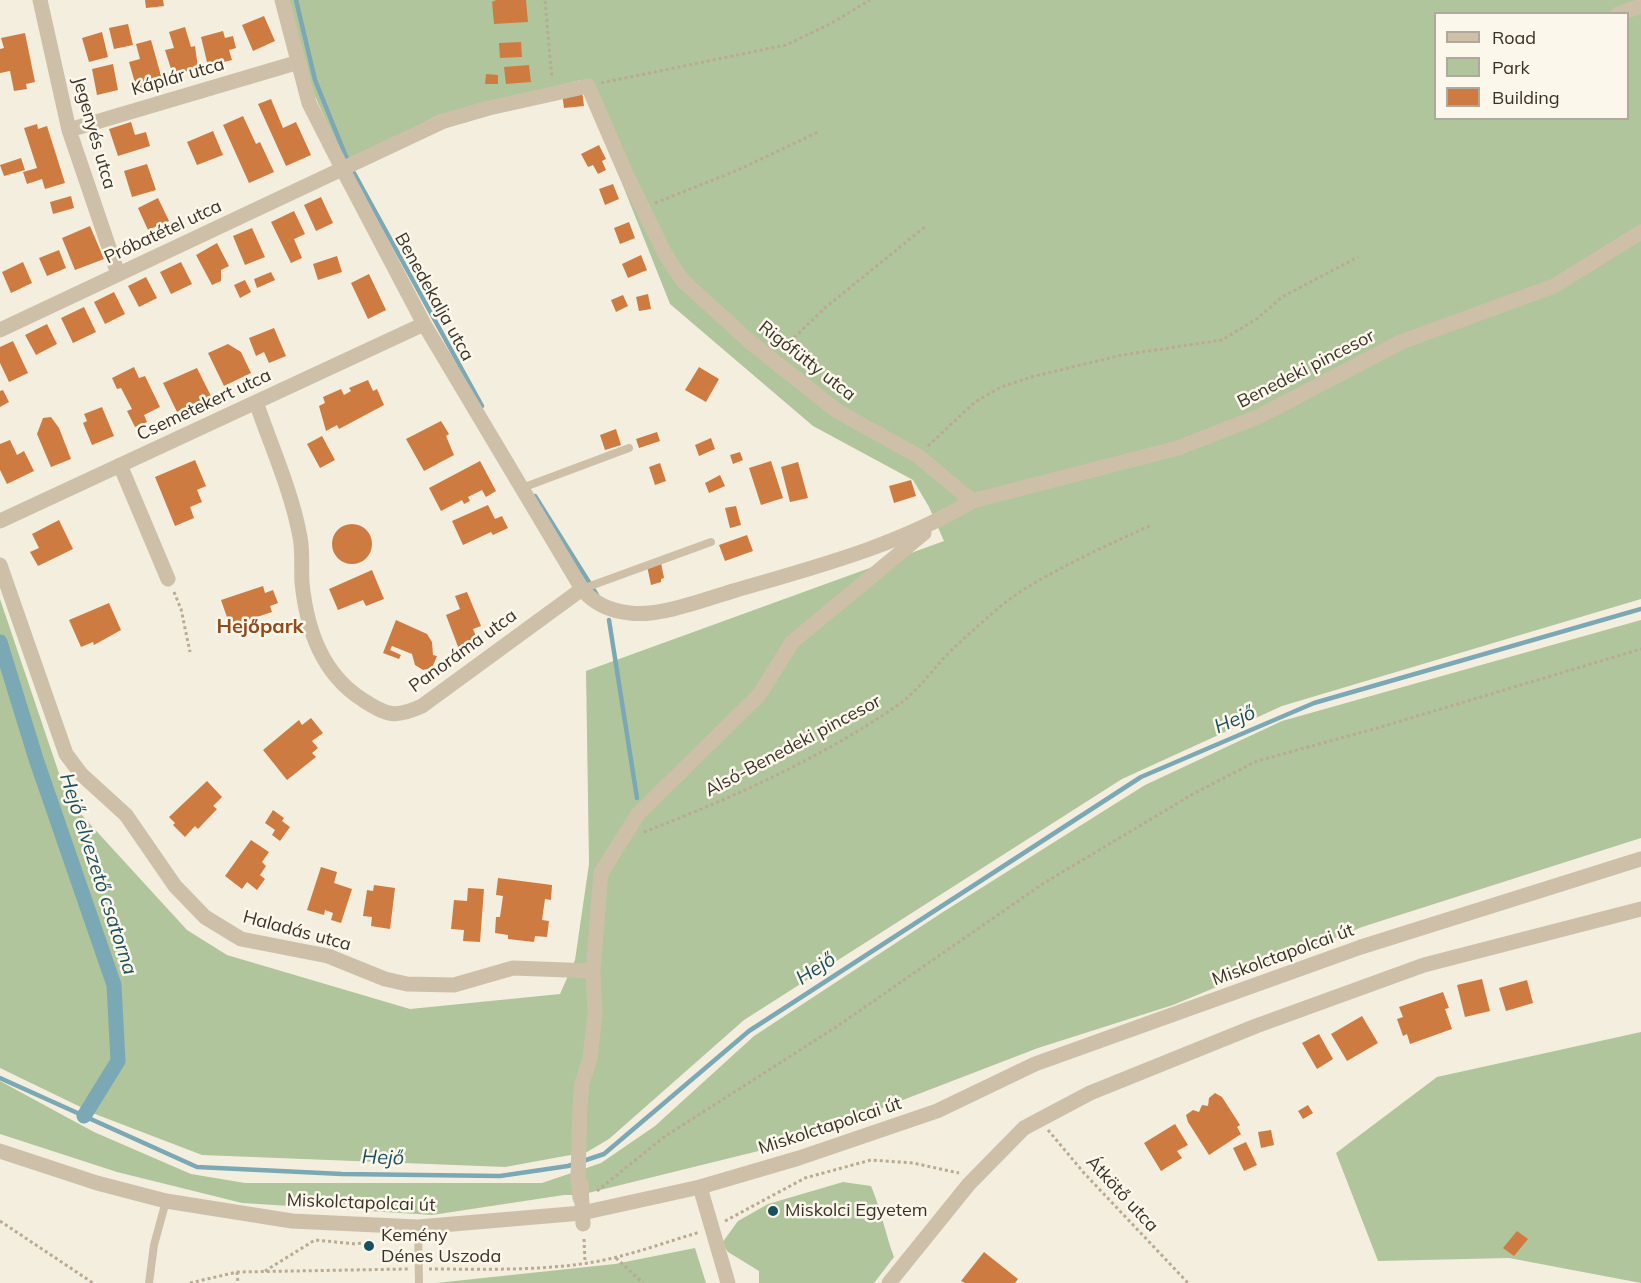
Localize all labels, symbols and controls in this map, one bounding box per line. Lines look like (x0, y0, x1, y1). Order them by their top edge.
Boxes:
legend (1434, 12, 1629, 120)
text: Road (1492, 26, 1536, 49)
street label: Káplár utca (129, 53, 227, 101)
text: Park (1492, 56, 1530, 79)
street label: Jegenyés utca (68, 74, 120, 192)
text: Building (1492, 86, 1560, 109)
street label: Próbatétel utca (101, 195, 225, 269)
street label: Benedekalja utca (390, 229, 478, 365)
street label: Rigófütty utca (754, 316, 860, 406)
street label: Benedeki pincesor (1234, 325, 1378, 413)
street label: Csemetekert utca (133, 364, 275, 446)
street label: Panoráma utca (405, 605, 521, 697)
district label: Hejőpark (216, 615, 304, 639)
street label: Alsó-Benedeki pincesor (701, 691, 885, 801)
water label: Hejő (1211, 701, 1259, 739)
water label: Hejő elvezető csatorna (54, 770, 142, 978)
street label: Haladás utca (241, 906, 353, 956)
street label: Miskolctapolcai út (1209, 919, 1357, 991)
water label: Hejő (792, 947, 840, 991)
street label: Miskolctapolcai út (756, 1093, 904, 1159)
water label: Hejő (361, 1145, 405, 1171)
street label: Átkötő utca (1081, 1152, 1163, 1236)
street label: Miskolctapolcai út (286, 1190, 436, 1216)
place label: Miskolci Egyetem (785, 1200, 928, 1222)
marker: Miskolci Egyetem (766, 1204, 780, 1218)
place label: Kemény Dénes Uszoda (381, 1225, 501, 1268)
marker: Kemény Dénes Uszoda (362, 1239, 376, 1253)

